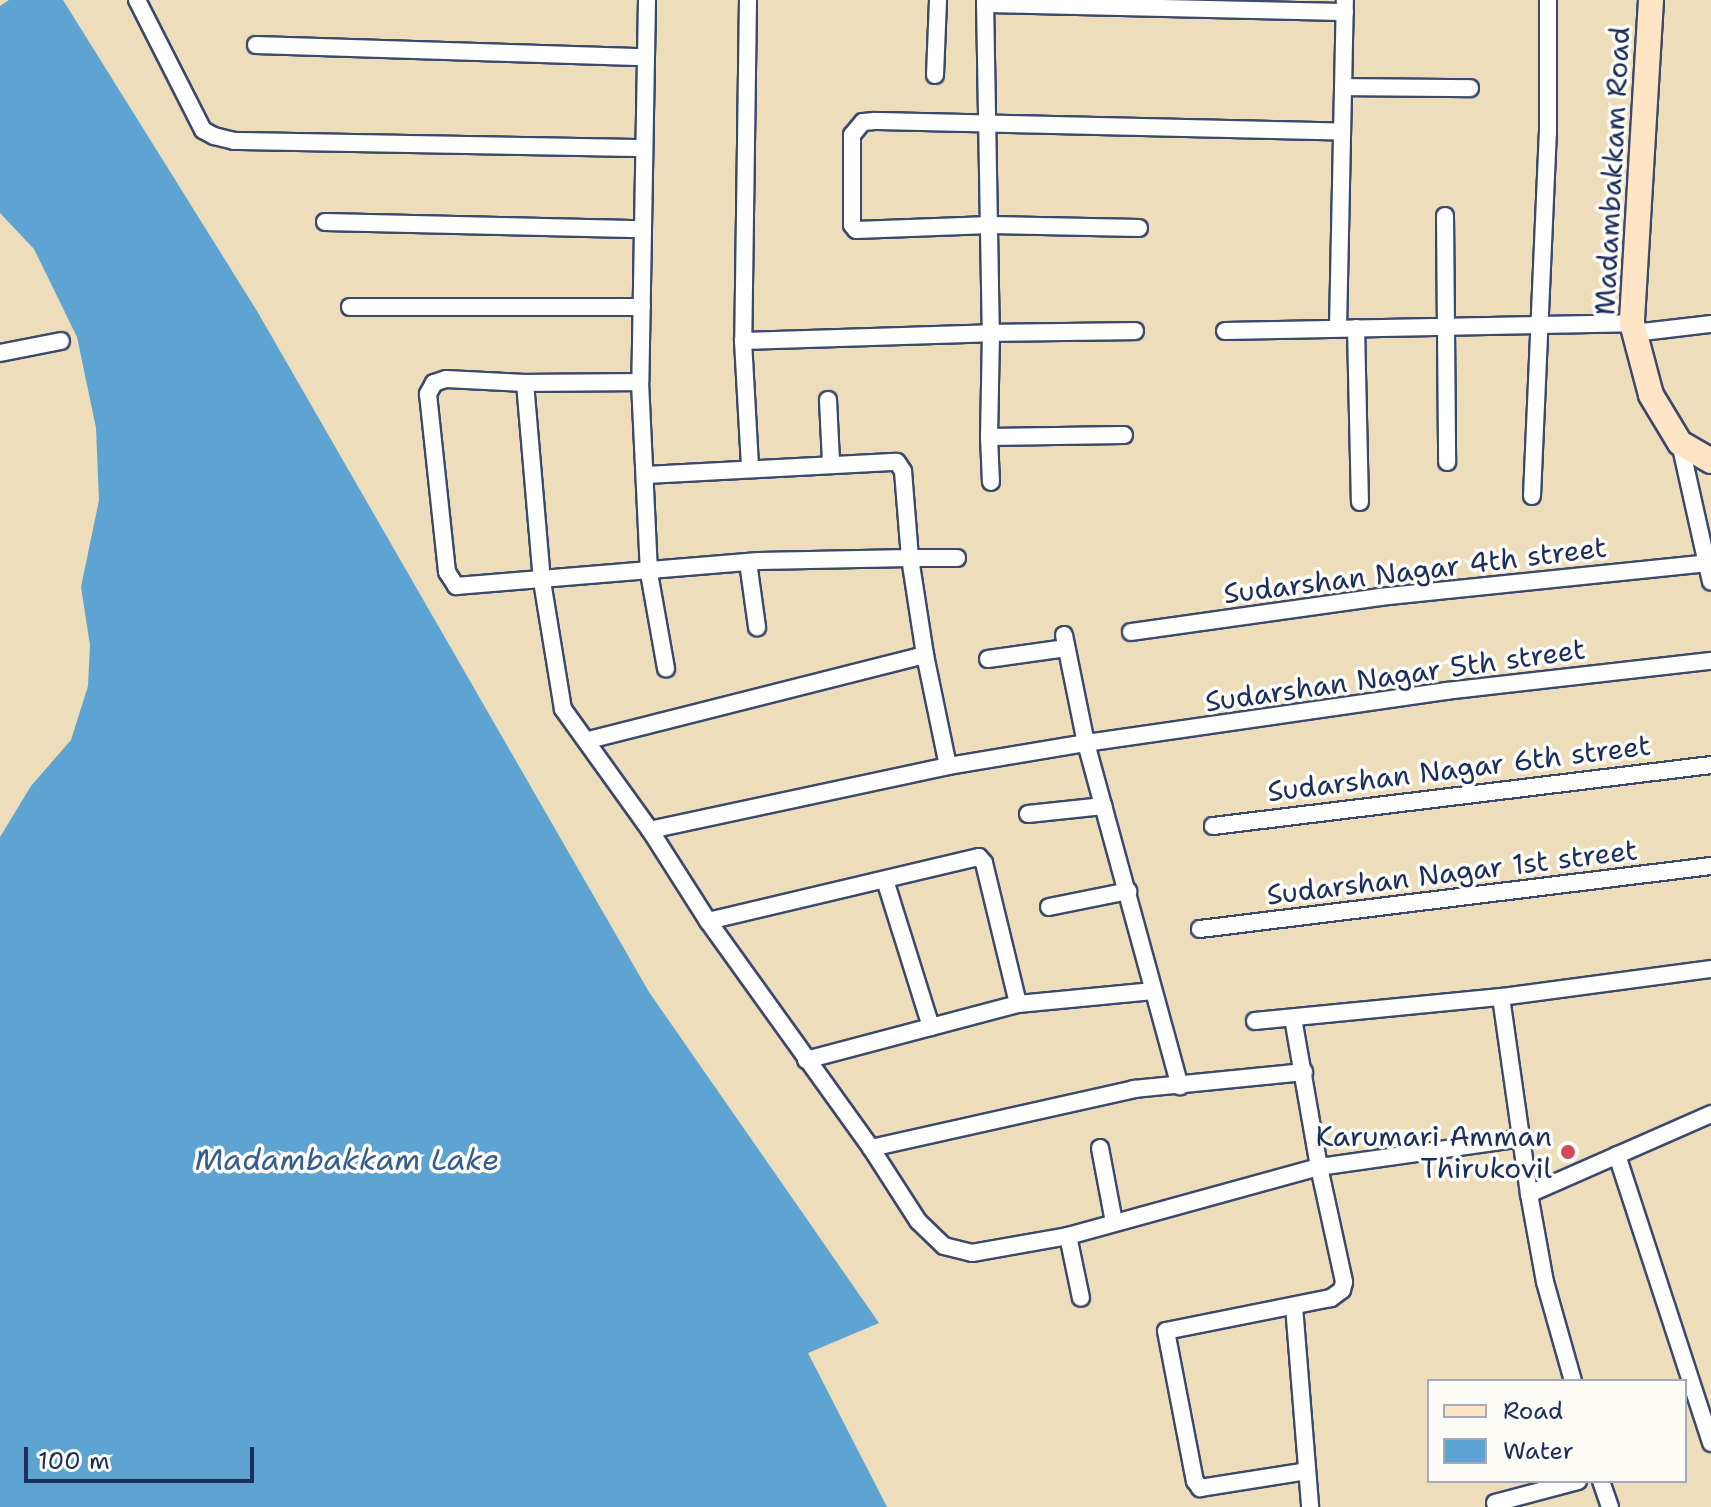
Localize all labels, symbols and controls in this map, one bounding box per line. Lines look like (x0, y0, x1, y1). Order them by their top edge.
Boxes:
street label: Madambakkam Road (1588, 26, 1636, 316)
street label: Sudarshan Nagar 4th street (1221, 530, 1609, 610)
street label: Sudarshan Nagar 5th street (1203, 632, 1587, 718)
street label: Sudarshan Nagar 6th street (1266, 728, 1652, 808)
street label: Sudarshan Nagar 1st street (1265, 833, 1639, 911)
place label: Karumari Amman Thirukovil (1315, 1119, 1552, 1185)
water label: Madambakkam Lake (195, 1142, 499, 1178)
marker: Karumari Amman Thirukovil (1559, 1143, 1577, 1161)
legend (1427, 1379, 1687, 1483)
text: Road (1503, 1395, 1563, 1427)
scale bar (28, 1431, 258, 1481)
text: Water (1503, 1435, 1574, 1467)
text: 100 m (38, 1445, 110, 1477)

